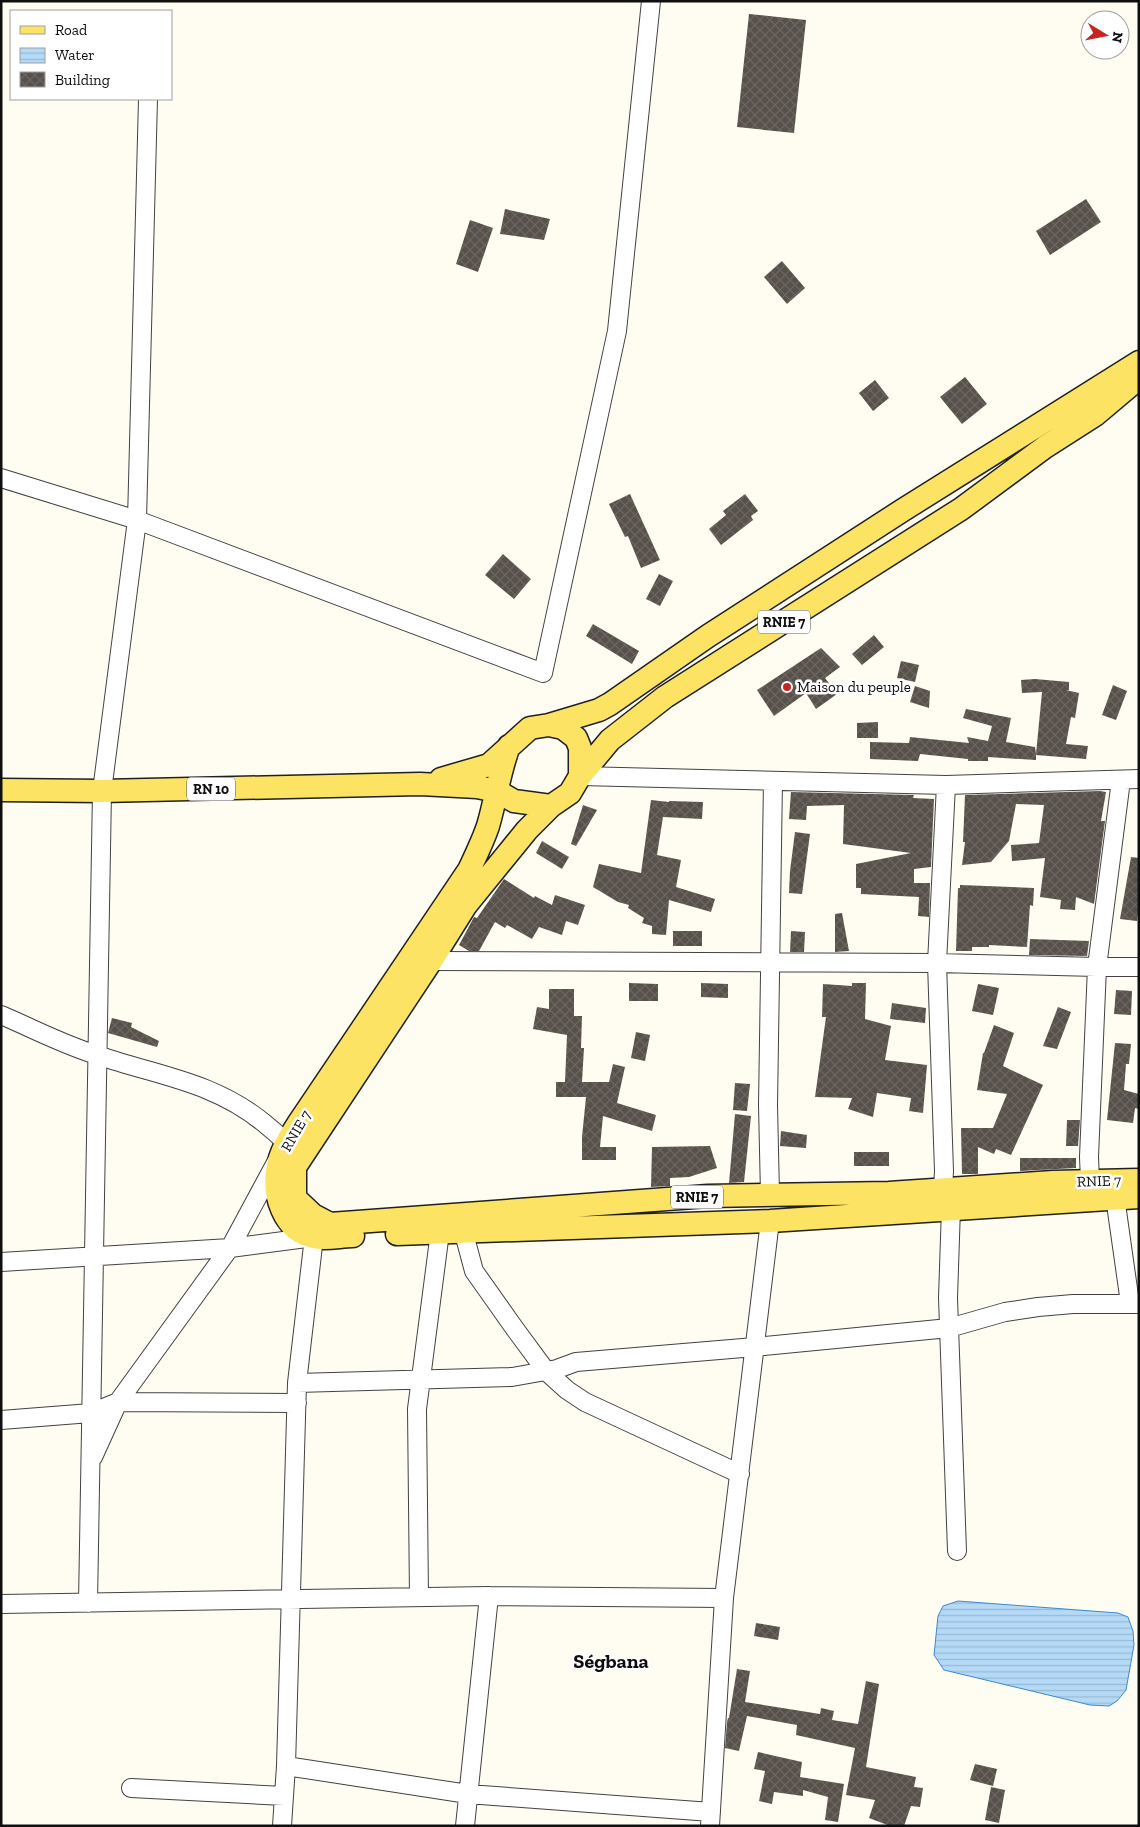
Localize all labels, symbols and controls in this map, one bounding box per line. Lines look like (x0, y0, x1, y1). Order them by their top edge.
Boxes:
legend (10, 10, 172, 100)
north arrow (1080, 10, 1130, 60)
text: Road (55, 21, 88, 39)
text: N (1108, 30, 1127, 44)
text: Water (55, 46, 95, 64)
text: Building (55, 71, 110, 89)
road number: RNIE 7 (758, 610, 810, 634)
place label: Maison du peuple (797, 678, 911, 696)
marker: Maison du peuple (781, 681, 793, 693)
road number: RN 10 (187, 778, 235, 801)
street label: RNIE 7 (277, 1107, 315, 1155)
street label: RNIE 7 (1076, 1171, 1122, 1191)
road number: RNIE 7 (671, 1186, 723, 1208)
district label: Ségbana (573, 1649, 649, 1673)

